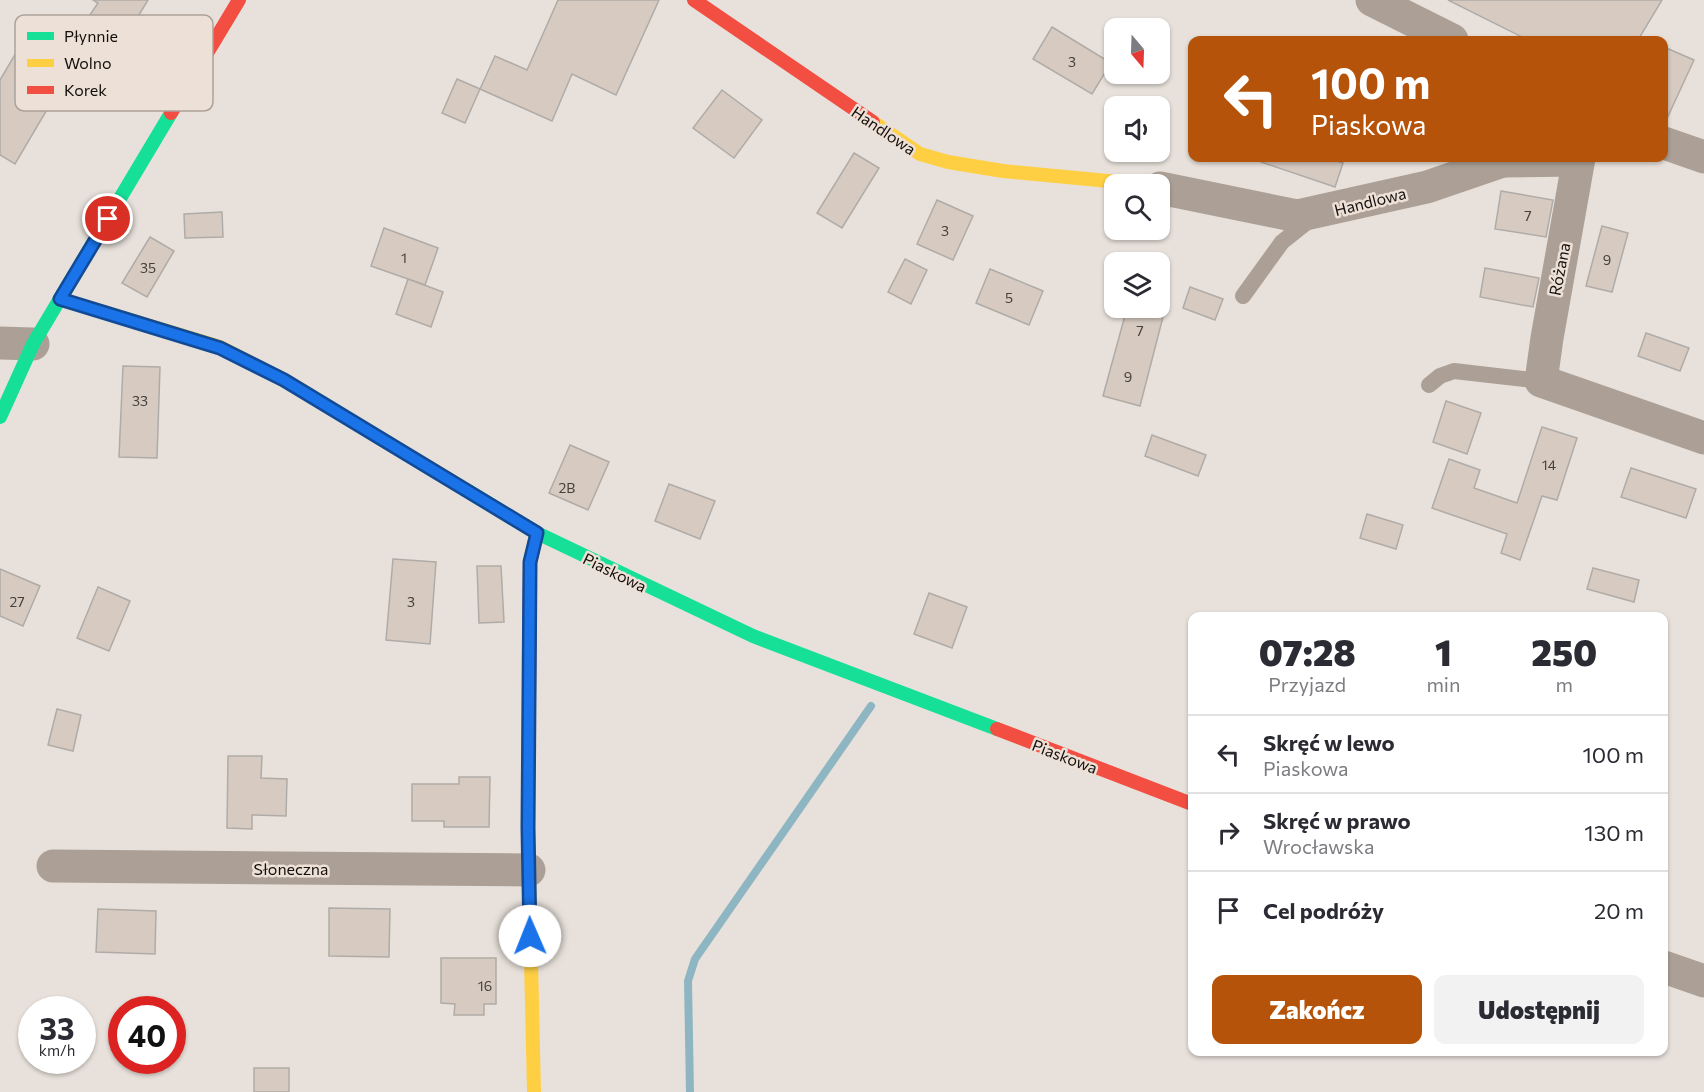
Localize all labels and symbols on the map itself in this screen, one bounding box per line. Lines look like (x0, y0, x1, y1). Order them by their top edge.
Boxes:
legend (15, 15, 213, 111)
north arrow (1104, 18, 1170, 84)
text: Płynnie (64, 26, 118, 45)
text: Wolno (64, 53, 112, 72)
house number: 3 (1068, 53, 1076, 70)
text: Korek (64, 80, 107, 99)
street label: Handlowa (848, 102, 920, 158)
street label: Handlowa (1332, 183, 1408, 219)
pin (82, 193, 133, 244)
house number: 7 (1524, 207, 1532, 224)
house number: 3 (941, 222, 949, 239)
street label: Różana (1545, 241, 1573, 297)
house number: 1 (401, 249, 407, 266)
house number: 9 (1603, 251, 1611, 268)
house number: 35 (140, 259, 156, 276)
house number: 5 (1005, 289, 1013, 306)
house number: 7 (1136, 322, 1144, 339)
house number: 9 (1124, 368, 1132, 385)
house number: 33 (132, 392, 148, 409)
house number: 14 (1542, 456, 1557, 473)
house number: 2B (559, 479, 575, 496)
street label: Piaskowa (580, 548, 650, 596)
house number: 27 (9, 593, 25, 610)
house number: 3 (407, 593, 415, 610)
street label: Piaskowa (1030, 735, 1100, 777)
street label: Słoneczna (254, 859, 328, 878)
position arrow (498, 904, 562, 968)
house number: 16 (478, 977, 492, 994)
speed limit sign: 40 (108, 996, 186, 1074)

